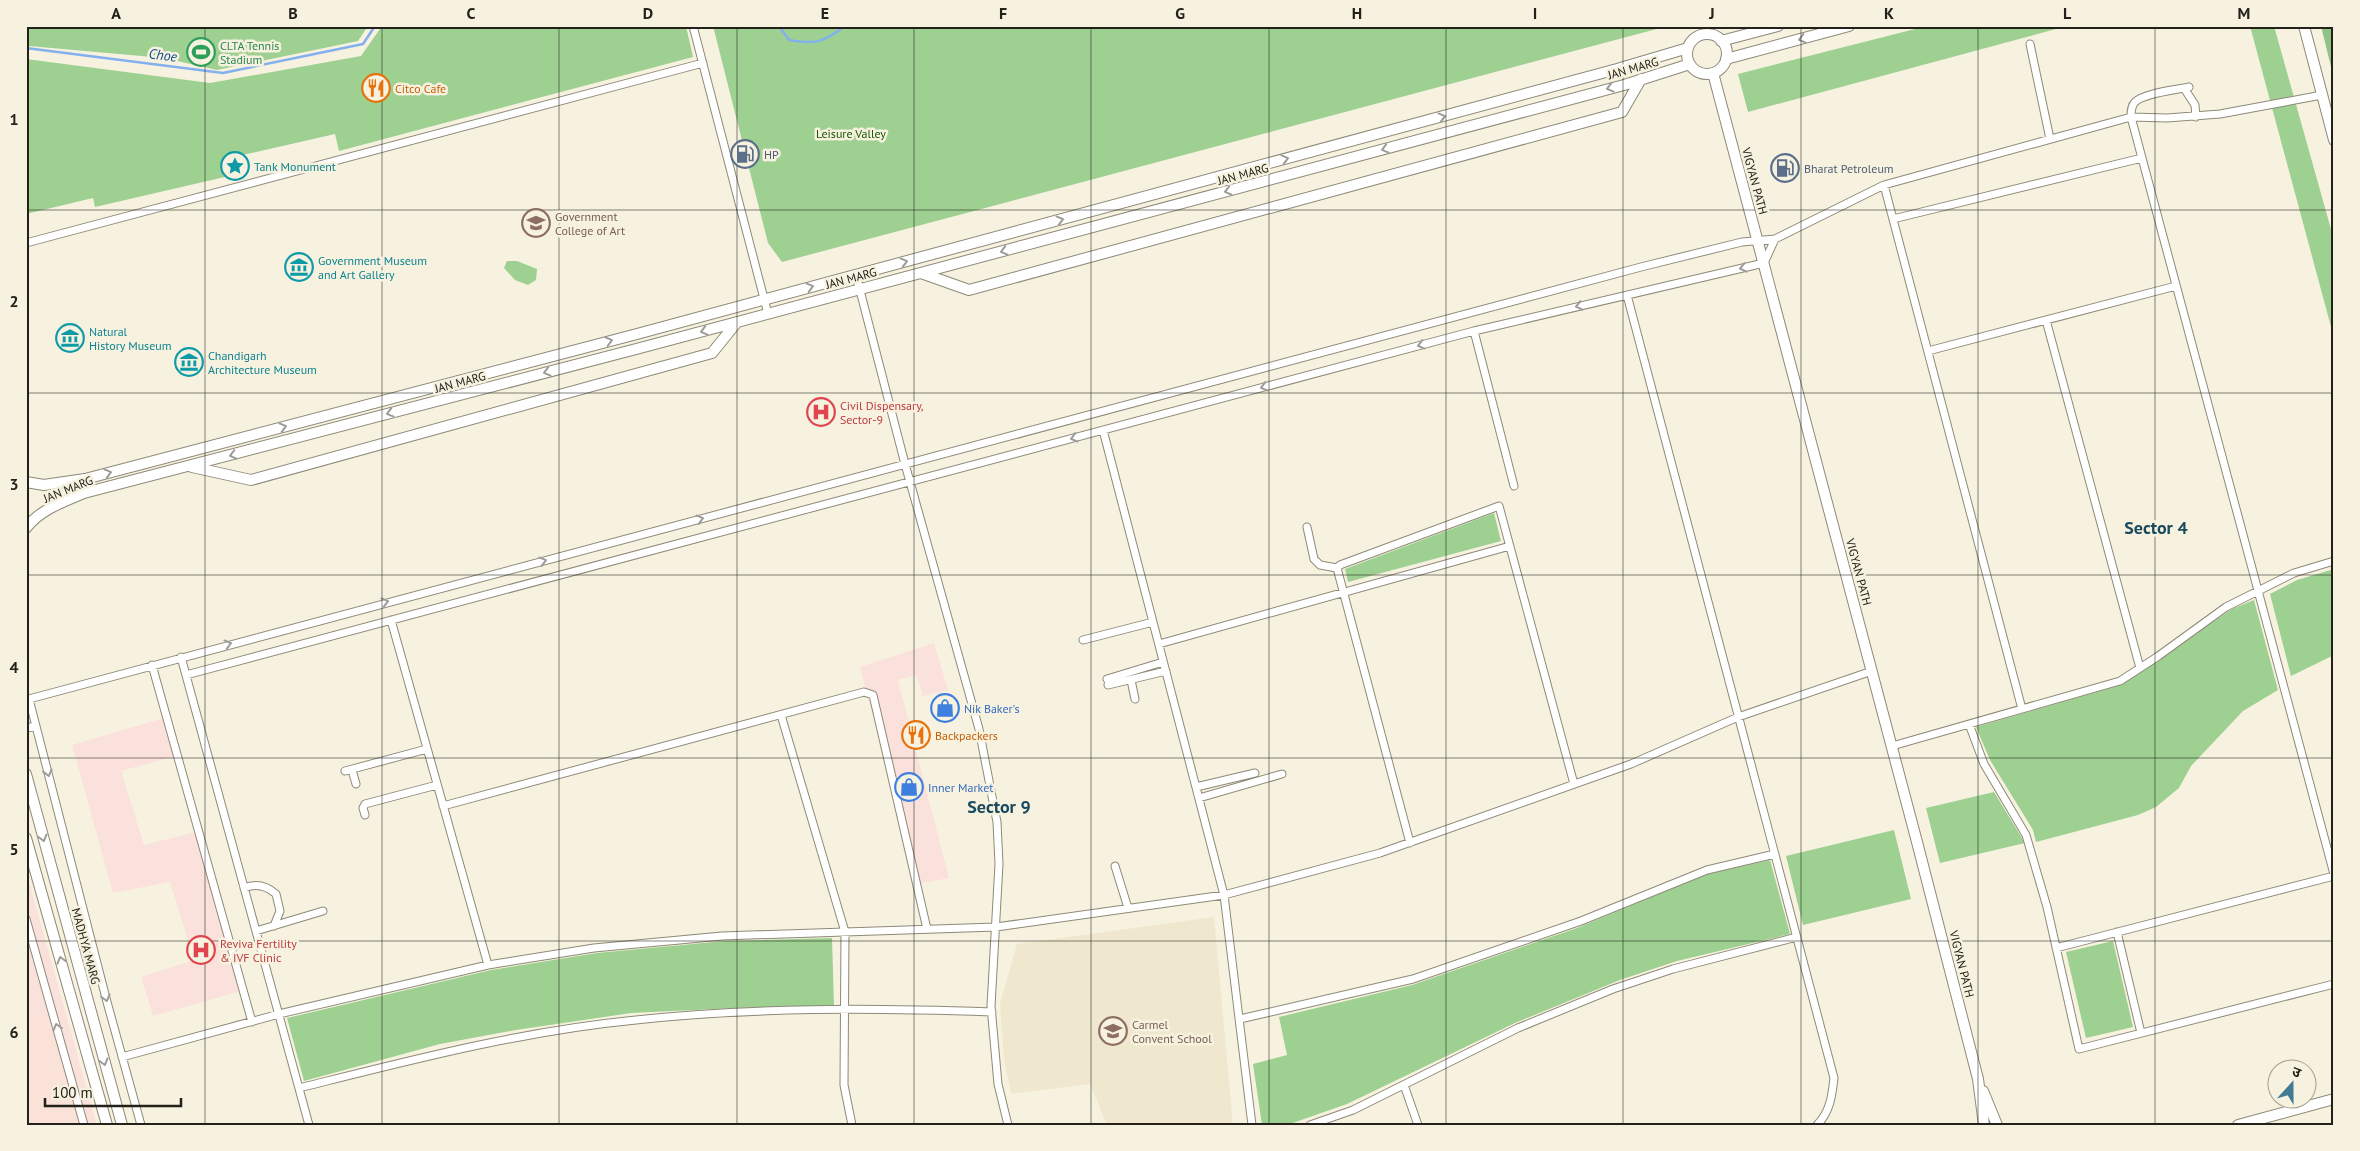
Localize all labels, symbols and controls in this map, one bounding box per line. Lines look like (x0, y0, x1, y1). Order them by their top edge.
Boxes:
text: A (111, 3, 121, 23)
text: B (288, 3, 298, 23)
text: C (467, 3, 476, 23)
text: D (643, 3, 653, 23)
text: E (821, 3, 829, 23)
text: F (999, 3, 1007, 23)
text: G (1175, 3, 1185, 23)
text: H (1352, 3, 1362, 23)
text: I (1533, 3, 1537, 23)
text: J (1708, 3, 1715, 23)
text: K (1884, 3, 1894, 23)
text: L (2063, 3, 2072, 23)
text: M (2238, 3, 2250, 23)
one-way arrow (1798, 33, 1806, 43)
sports icon: CLTA Tennis Stadium (186, 37, 216, 67)
place label: CLTA Tennis Stadium (220, 38, 279, 67)
water label: Choe (148, 44, 179, 66)
street label: JAN MARG (1605, 54, 1660, 83)
restaurant icon: Citco Cafe (361, 73, 391, 103)
place label: Citco Cafe (395, 81, 446, 96)
one-way arrow (1606, 83, 1615, 93)
text: 1 (9, 109, 19, 129)
one-way arrow (1437, 112, 1445, 122)
park label: Leisure Valley (816, 126, 886, 141)
fuel station icon: HP (730, 139, 760, 169)
one-way arrow (1382, 143, 1390, 153)
street label: VIGYAN PATH (1739, 145, 1771, 216)
place label: HP (764, 147, 779, 162)
place icon: Tank Monument (220, 151, 250, 181)
fuel station icon: Bharat Petroleum (1770, 153, 1800, 183)
one-way arrow (1280, 154, 1289, 165)
place label: Tank Monument (254, 159, 336, 174)
street label: JAN MARG (1215, 160, 1270, 188)
place label: Bharat Petroleum (1804, 161, 1894, 176)
one-way arrow (1225, 185, 1233, 195)
school or university icon: Government College of Art (521, 208, 551, 238)
place label: Government College of Art (555, 209, 625, 238)
one-way arrow (1056, 215, 1064, 225)
one-way arrow (1000, 245, 1008, 255)
museum icon: Government Museum and Art Gallery (284, 252, 314, 282)
place label: Government Museum and Art Gallery (318, 253, 427, 282)
one-way arrow (899, 257, 908, 268)
one-way arrow (1738, 262, 1747, 273)
street label: JAN MARG (823, 264, 878, 292)
one-way arrow (806, 282, 815, 293)
text: 2 (9, 291, 19, 311)
one-way arrow (1575, 300, 1584, 311)
museum icon: Natural History Museum (55, 323, 85, 353)
place label: Natural History Museum (89, 324, 171, 353)
one-way arrow (700, 325, 709, 336)
one-way arrow (605, 337, 613, 347)
one-way arrow (1418, 339, 1426, 349)
museum icon: Chandigarh Architecture Museum (174, 347, 204, 377)
place label: Chandigarh Architecture Museum (208, 348, 317, 377)
one-way arrow (543, 366, 552, 377)
street label: JAN MARG (432, 368, 487, 396)
one-way arrow (1261, 381, 1269, 391)
hospital icon: Civil Dispensary, Sector-9 (806, 397, 836, 427)
place label: Civil Dispensary, Sector-9 (840, 398, 924, 427)
one-way arrow (386, 408, 394, 418)
one-way arrow (278, 422, 287, 433)
one-way arrow (1069, 432, 1078, 443)
one-way arrow (229, 449, 237, 459)
one-way arrow (104, 468, 112, 478)
street label: JAN MARG (40, 472, 95, 506)
text: 3 (9, 474, 19, 494)
one-way arrow (695, 514, 704, 525)
district label: Sector 4 (2124, 516, 2188, 539)
street label: VIGYAN PATH (1843, 536, 1875, 607)
one-way arrow (538, 556, 546, 566)
one-way arrow (381, 598, 389, 608)
one-way arrow (224, 639, 233, 650)
text: 4 (9, 657, 19, 677)
shop icon: Nik Baker's (930, 693, 960, 723)
place label: Nik Baker's (964, 701, 1020, 716)
restaurant icon: Backpackers (901, 720, 931, 750)
place label: Backpackers (935, 728, 998, 743)
one-way arrow (42, 769, 53, 778)
shop icon: Inner Market (894, 772, 924, 802)
place label: Inner Market (928, 780, 993, 795)
district label: Sector 9 (967, 795, 1031, 818)
one-way arrow (38, 834, 48, 842)
text: 5 (9, 839, 19, 859)
street label: MADHYA MARG (69, 906, 103, 986)
street label: VIGYAN PATH (1946, 928, 1978, 999)
hospital icon: Reviva Fertility & IVF Clinic (186, 935, 216, 965)
place label: Reviva Fertility & IVF Clinic (220, 936, 297, 965)
one-way arrow (56, 956, 66, 965)
one-way arrow (100, 994, 110, 1002)
school or university icon: Carmel Convent School (1098, 1016, 1128, 1046)
place label: Carmel Convent School (1132, 1017, 1212, 1046)
text: 6 (9, 1022, 19, 1042)
one-way arrow (52, 1024, 62, 1032)
one-way arrow (99, 1058, 109, 1066)
north arrow (2268, 1058, 2318, 1108)
text: उ (2290, 1062, 2304, 1082)
scale bar (45, 1076, 181, 1108)
text: 100 m (52, 1083, 93, 1102)

